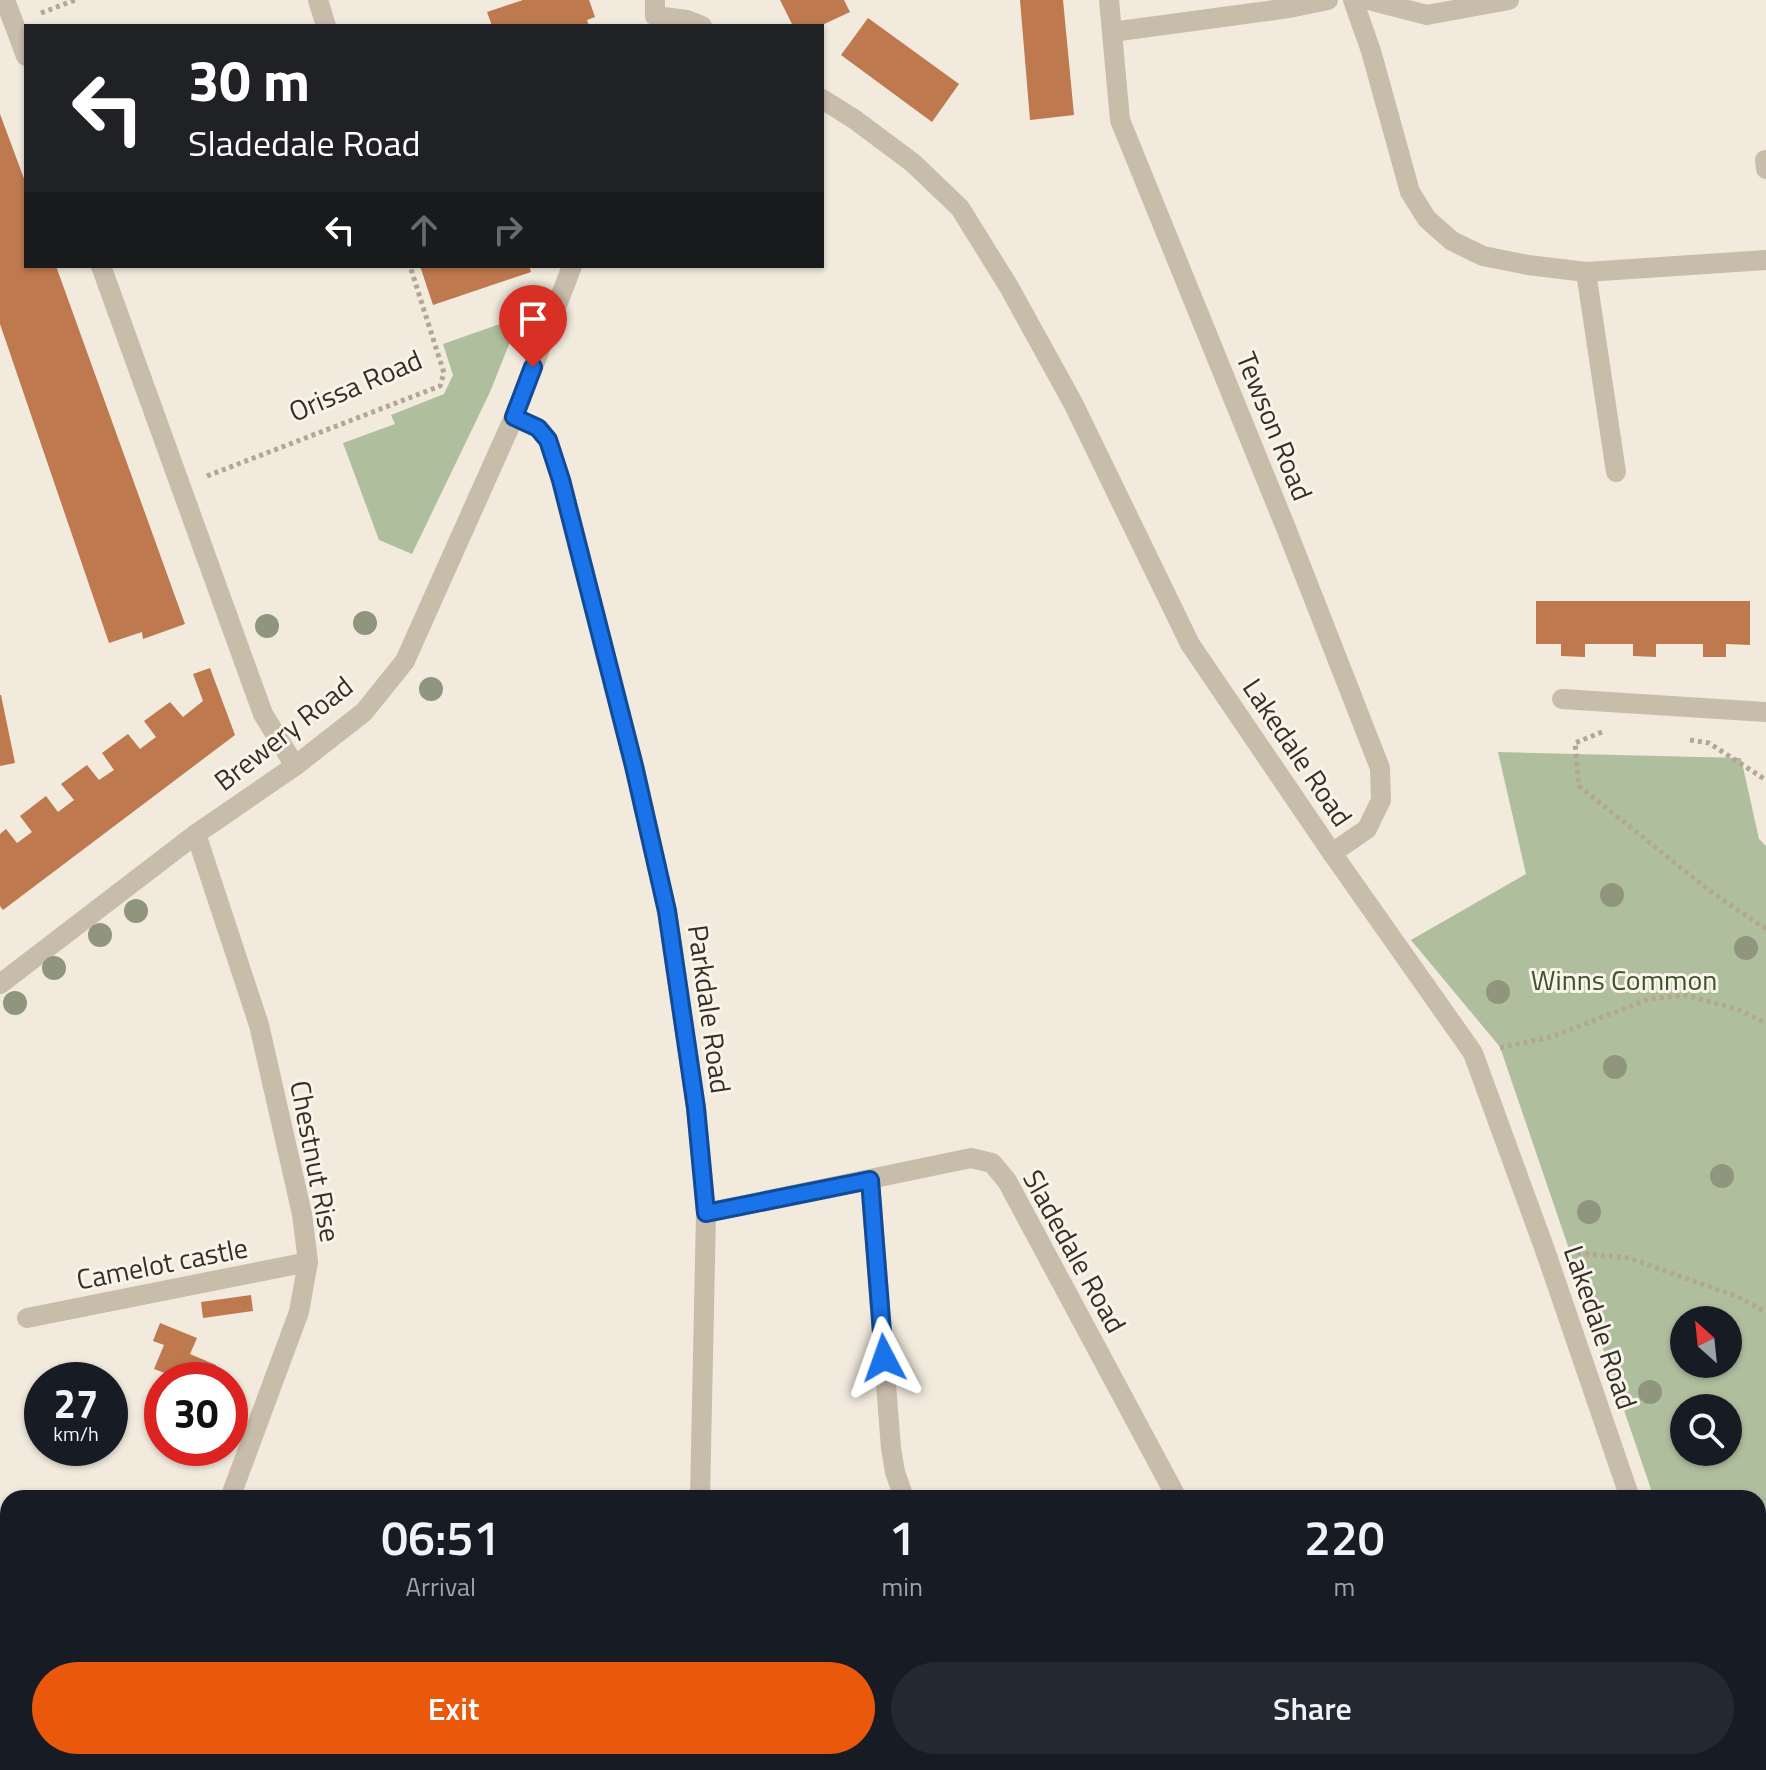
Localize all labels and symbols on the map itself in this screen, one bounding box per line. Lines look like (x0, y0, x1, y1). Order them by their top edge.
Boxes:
pin (499, 285, 567, 367)
street label: Orissa Road (282, 338, 428, 432)
street label: Tewson Road (1226, 345, 1324, 507)
street label: Brewery Road (204, 665, 362, 801)
street label: Lakedale Road (1232, 669, 1364, 835)
street label: Parkdale Road (677, 922, 743, 1096)
park label: Winns Common (1531, 958, 1717, 1001)
street label: Chestnut Rise (279, 1077, 353, 1245)
street label: Sladedale Road (1012, 1161, 1138, 1341)
street label: Camelot castle (73, 1225, 251, 1301)
street label: Lakedale Road (1553, 1239, 1649, 1415)
north arrow (1670, 1306, 1742, 1378)
position arrow (842, 1316, 926, 1400)
speed limit sign: 30 (144, 1362, 248, 1466)

